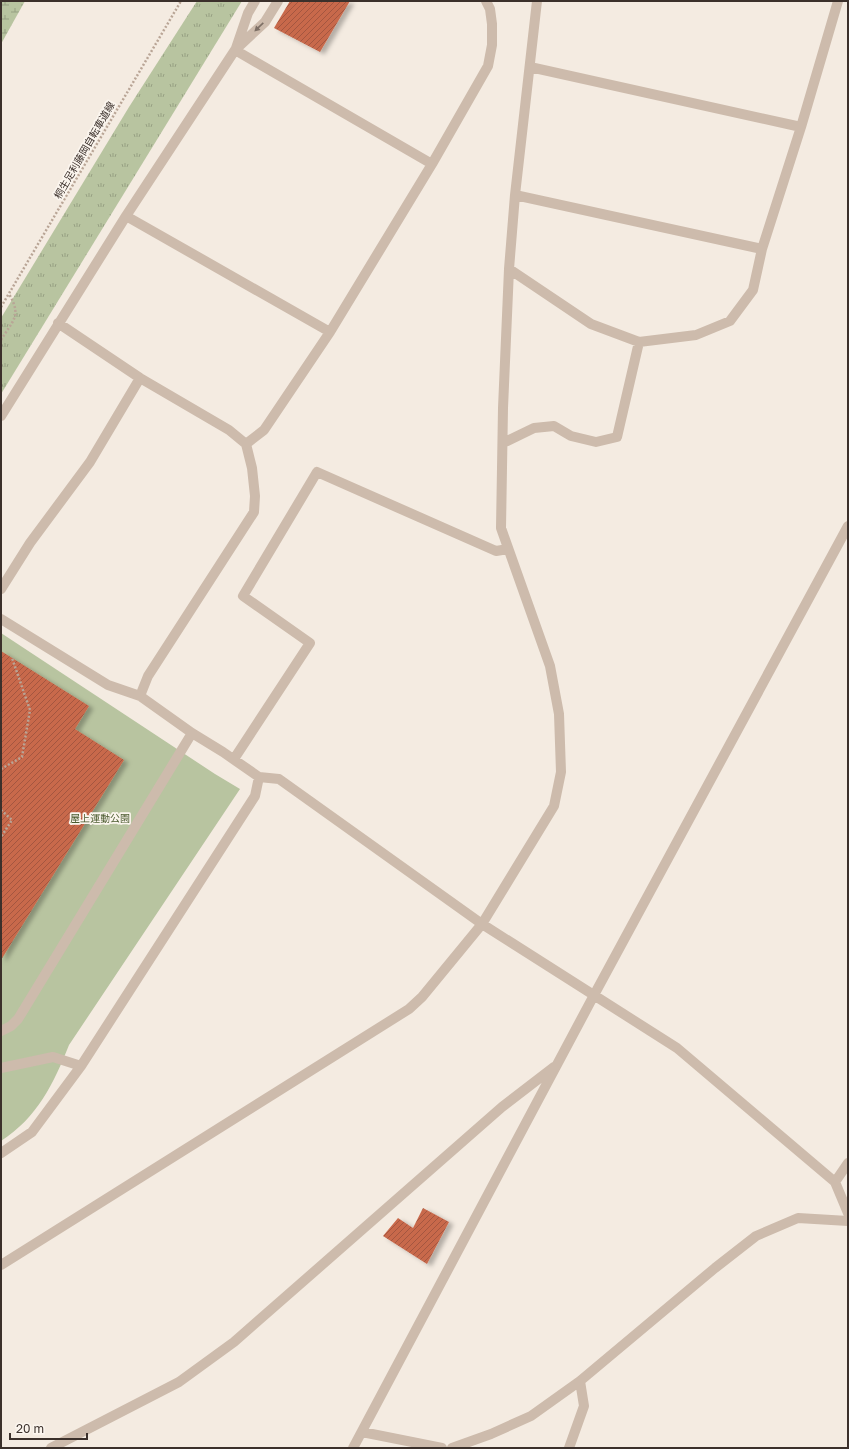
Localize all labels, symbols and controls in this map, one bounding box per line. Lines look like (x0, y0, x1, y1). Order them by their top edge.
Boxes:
one-way arrow (254, 22, 264, 32)
street label: 桐生足利藤岡自転車道線 (51, 99, 117, 201)
park label: 屋上運動公園 (70, 812, 130, 824)
scale bar (10, 1415, 87, 1441)
text: 20 m (16, 1421, 44, 1436)

